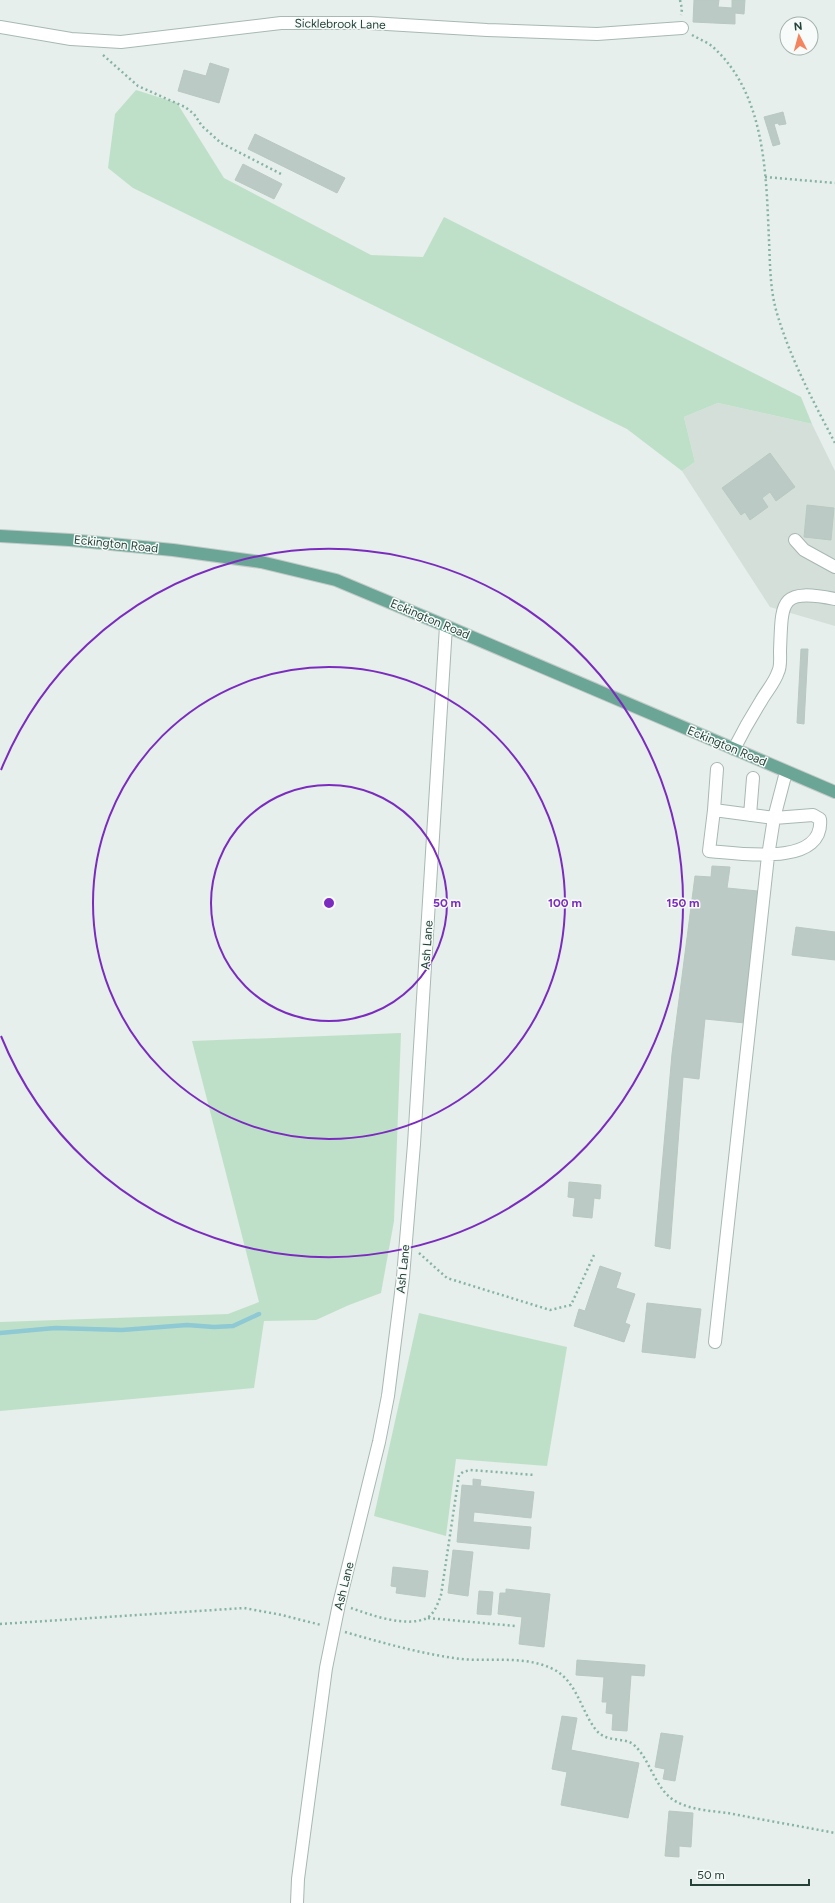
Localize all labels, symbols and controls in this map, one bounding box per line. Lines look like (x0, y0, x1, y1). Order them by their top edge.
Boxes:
street label: Sicklebrook Lane (294, 16, 386, 32)
north arrow (779, 16, 819, 56)
text: N (793, 20, 803, 33)
street label: Eckington Road (73, 533, 159, 555)
street label: Eckington Road (388, 596, 472, 642)
street label: Eckington Road (685, 723, 769, 769)
centre of rings (322, 896, 336, 910)
text: 50 m (433, 896, 461, 910)
text: 100 m (548, 896, 582, 910)
text: 150 m (666, 896, 700, 910)
street label: Ash Lane (418, 920, 436, 970)
street label: Ash Lane (393, 1243, 413, 1294)
street label: Ash Lane (331, 1560, 357, 1611)
scale bar (691, 1861, 809, 1887)
text: 50 m (697, 1868, 725, 1882)

